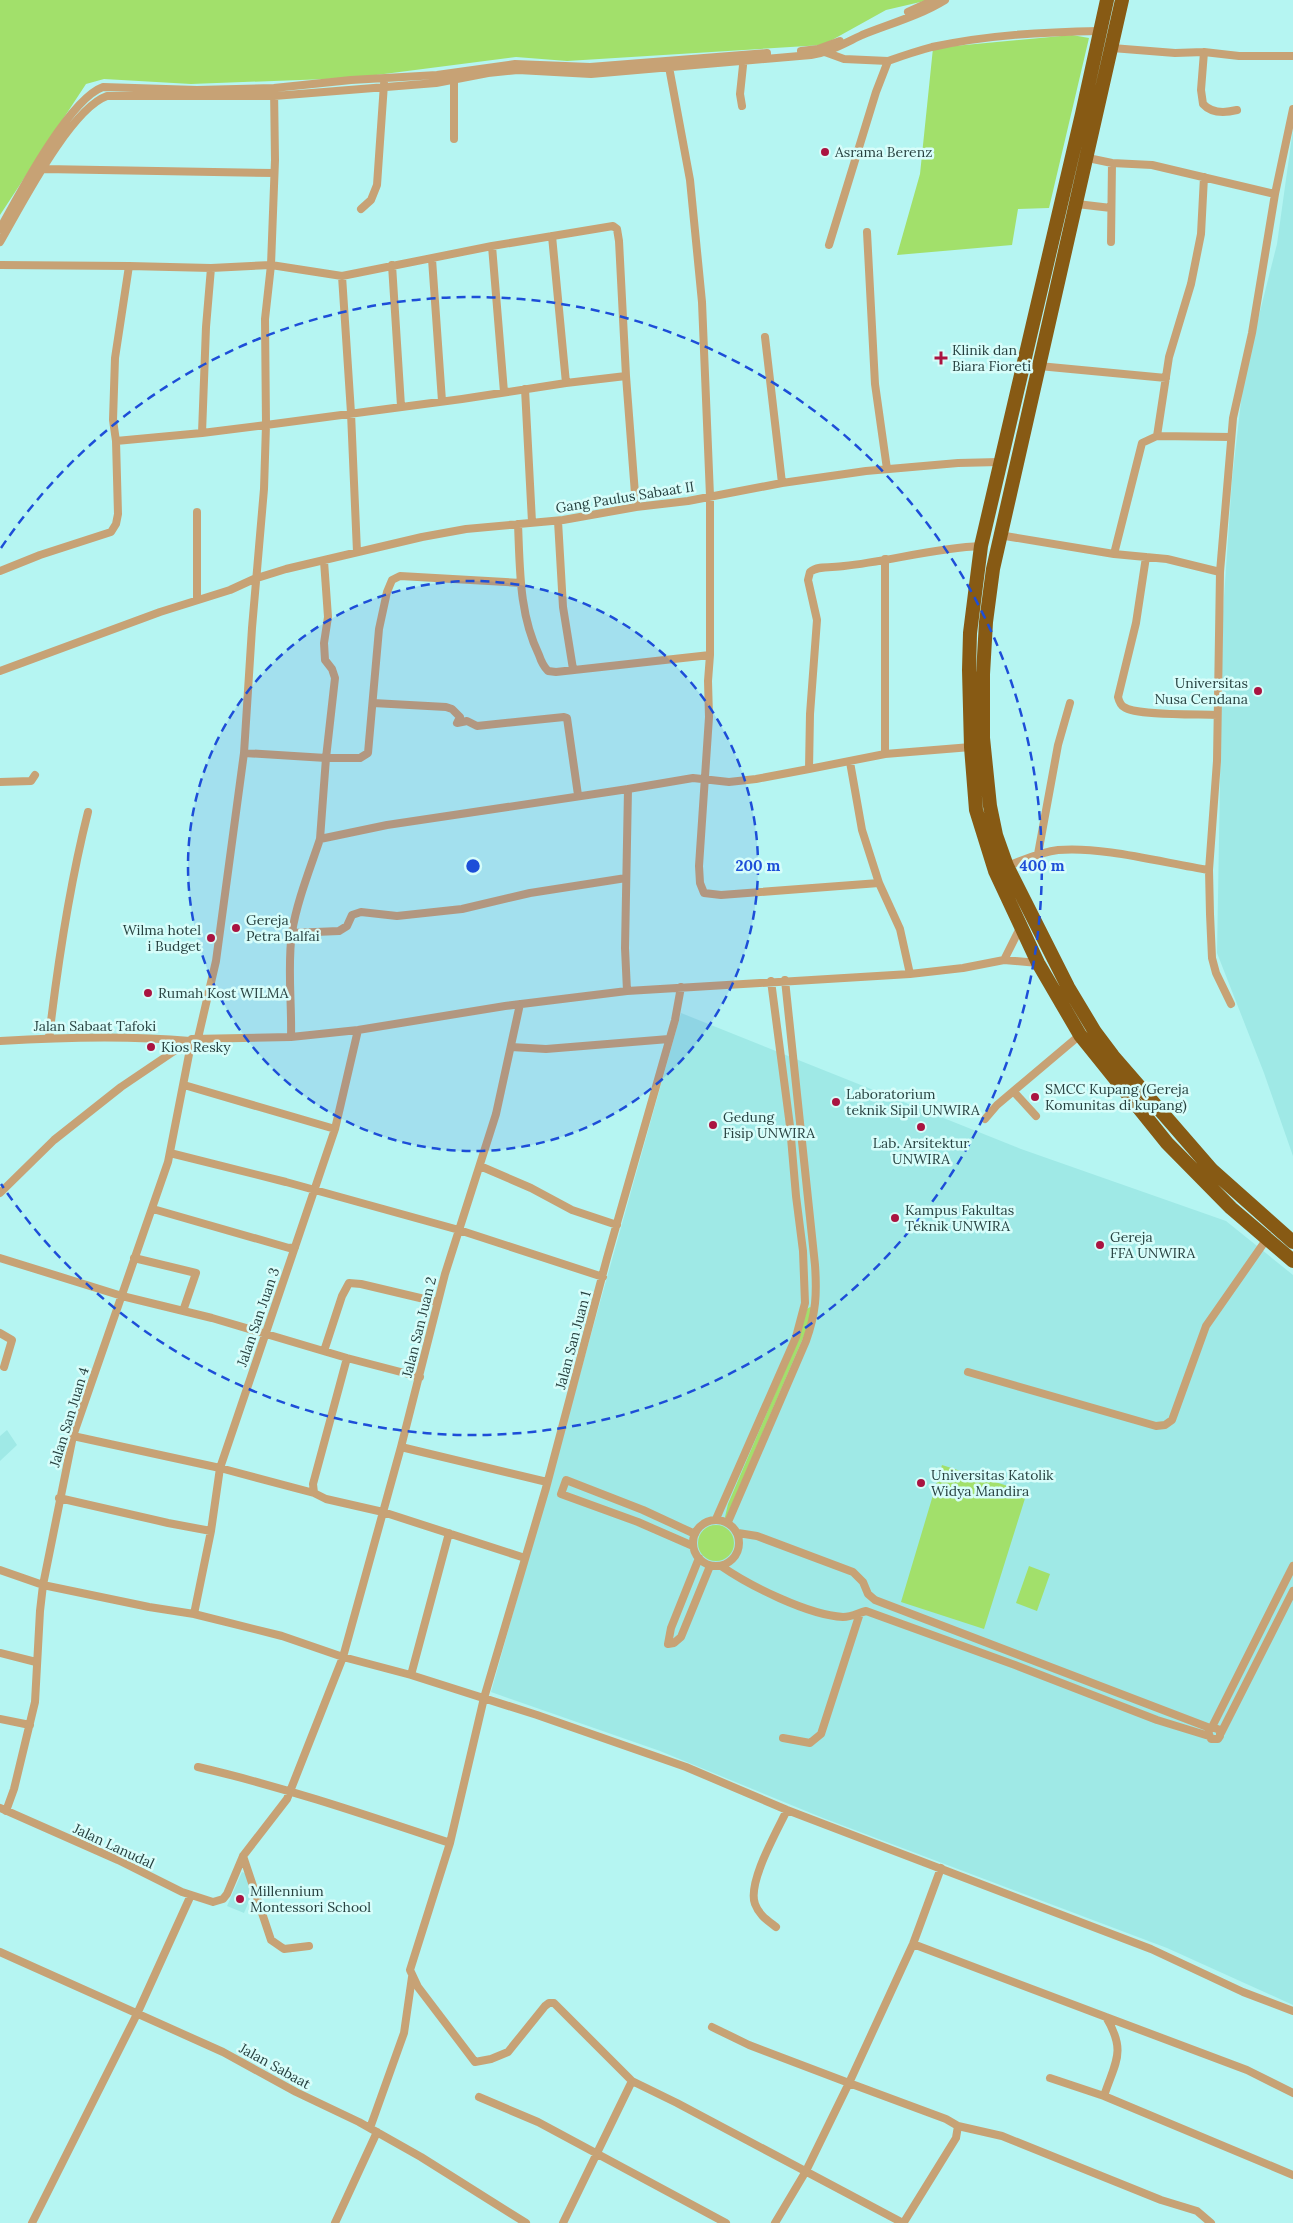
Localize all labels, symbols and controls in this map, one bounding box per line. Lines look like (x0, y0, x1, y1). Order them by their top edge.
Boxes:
place label: Asrama Berenz (834, 143, 932, 161)
marker: Asrama Berenz (819, 146, 831, 158)
place label: Klinik dan Biara Fioreti (952, 341, 1031, 375)
marker: Klinik dan Biara Fioreti (934, 351, 948, 365)
street label: Gang Paulus Sabaat II (554, 477, 696, 517)
place label: Universitas Nusa Cendana (1154, 674, 1248, 708)
marker: Universitas Nusa Cendana (1252, 685, 1264, 697)
text: 200 m (736, 856, 781, 875)
text: 400 m (1019, 856, 1065, 875)
centre of rings (464, 857, 482, 875)
place label: Gereja Petra Balfai (246, 911, 320, 945)
place label: Wilma hotel i Budget (123, 921, 202, 955)
marker: Gereja Petra Balfai (230, 922, 242, 934)
marker: Wilma hotel i Budget (205, 932, 217, 944)
place label: Rumah Kost WILMA (158, 984, 289, 1002)
marker: Rumah Kost WILMA (142, 987, 154, 999)
street label: Jalan Sabaat Tafoki (33, 1017, 156, 1035)
place label: Kios Resky (161, 1038, 231, 1056)
marker: Kios Resky (145, 1041, 157, 1053)
place label: SMCC Kupang (Gereja Komunitas di kupang) (1045, 1080, 1189, 1114)
place label: Laboratorium teknik Sipil UNWIRA (846, 1085, 980, 1119)
marker: SMCC Kupang (Gereja Komunitas di kupang) (1029, 1091, 1041, 1103)
marker: Laboratorium teknik Sipil UNWIRA (830, 1096, 842, 1108)
place label: Gedung Fisip UNWIRA (723, 1108, 815, 1142)
marker: Gedung Fisip UNWIRA (707, 1119, 719, 1131)
marker: Lab. Arsitektur UNWIRA (915, 1121, 927, 1133)
place label: Lab. Arsitektur UNWIRA (873, 1134, 969, 1168)
place label: Kampus Fakultas Teknik UNWIRA (905, 1201, 1014, 1235)
marker: Kampus Fakultas Teknik UNWIRA (889, 1212, 901, 1224)
place label: Gereja FFA UNWIRA (1110, 1228, 1196, 1262)
marker: Gereja FFA UNWIRA (1094, 1239, 1106, 1251)
street label: Jalan San Juan 3 (232, 1265, 283, 1370)
street label: Jalan San Juan 2 (398, 1275, 440, 1380)
street label: Jalan San Juan 1 (551, 1289, 595, 1392)
street label: Jalan San Juan 4 (45, 1365, 93, 1470)
place label: Universitas Katolik Widya Mandira (931, 1466, 1054, 1500)
marker: Universitas Katolik Widya Mandira (915, 1477, 927, 1489)
street label: Jalan Lanudal (70, 1819, 158, 1873)
place label: Millennium Montessori School (250, 1882, 371, 1916)
marker: Millennium Montessori School (234, 1893, 246, 1905)
street label: Jalan Sabaat (235, 2039, 314, 2093)

